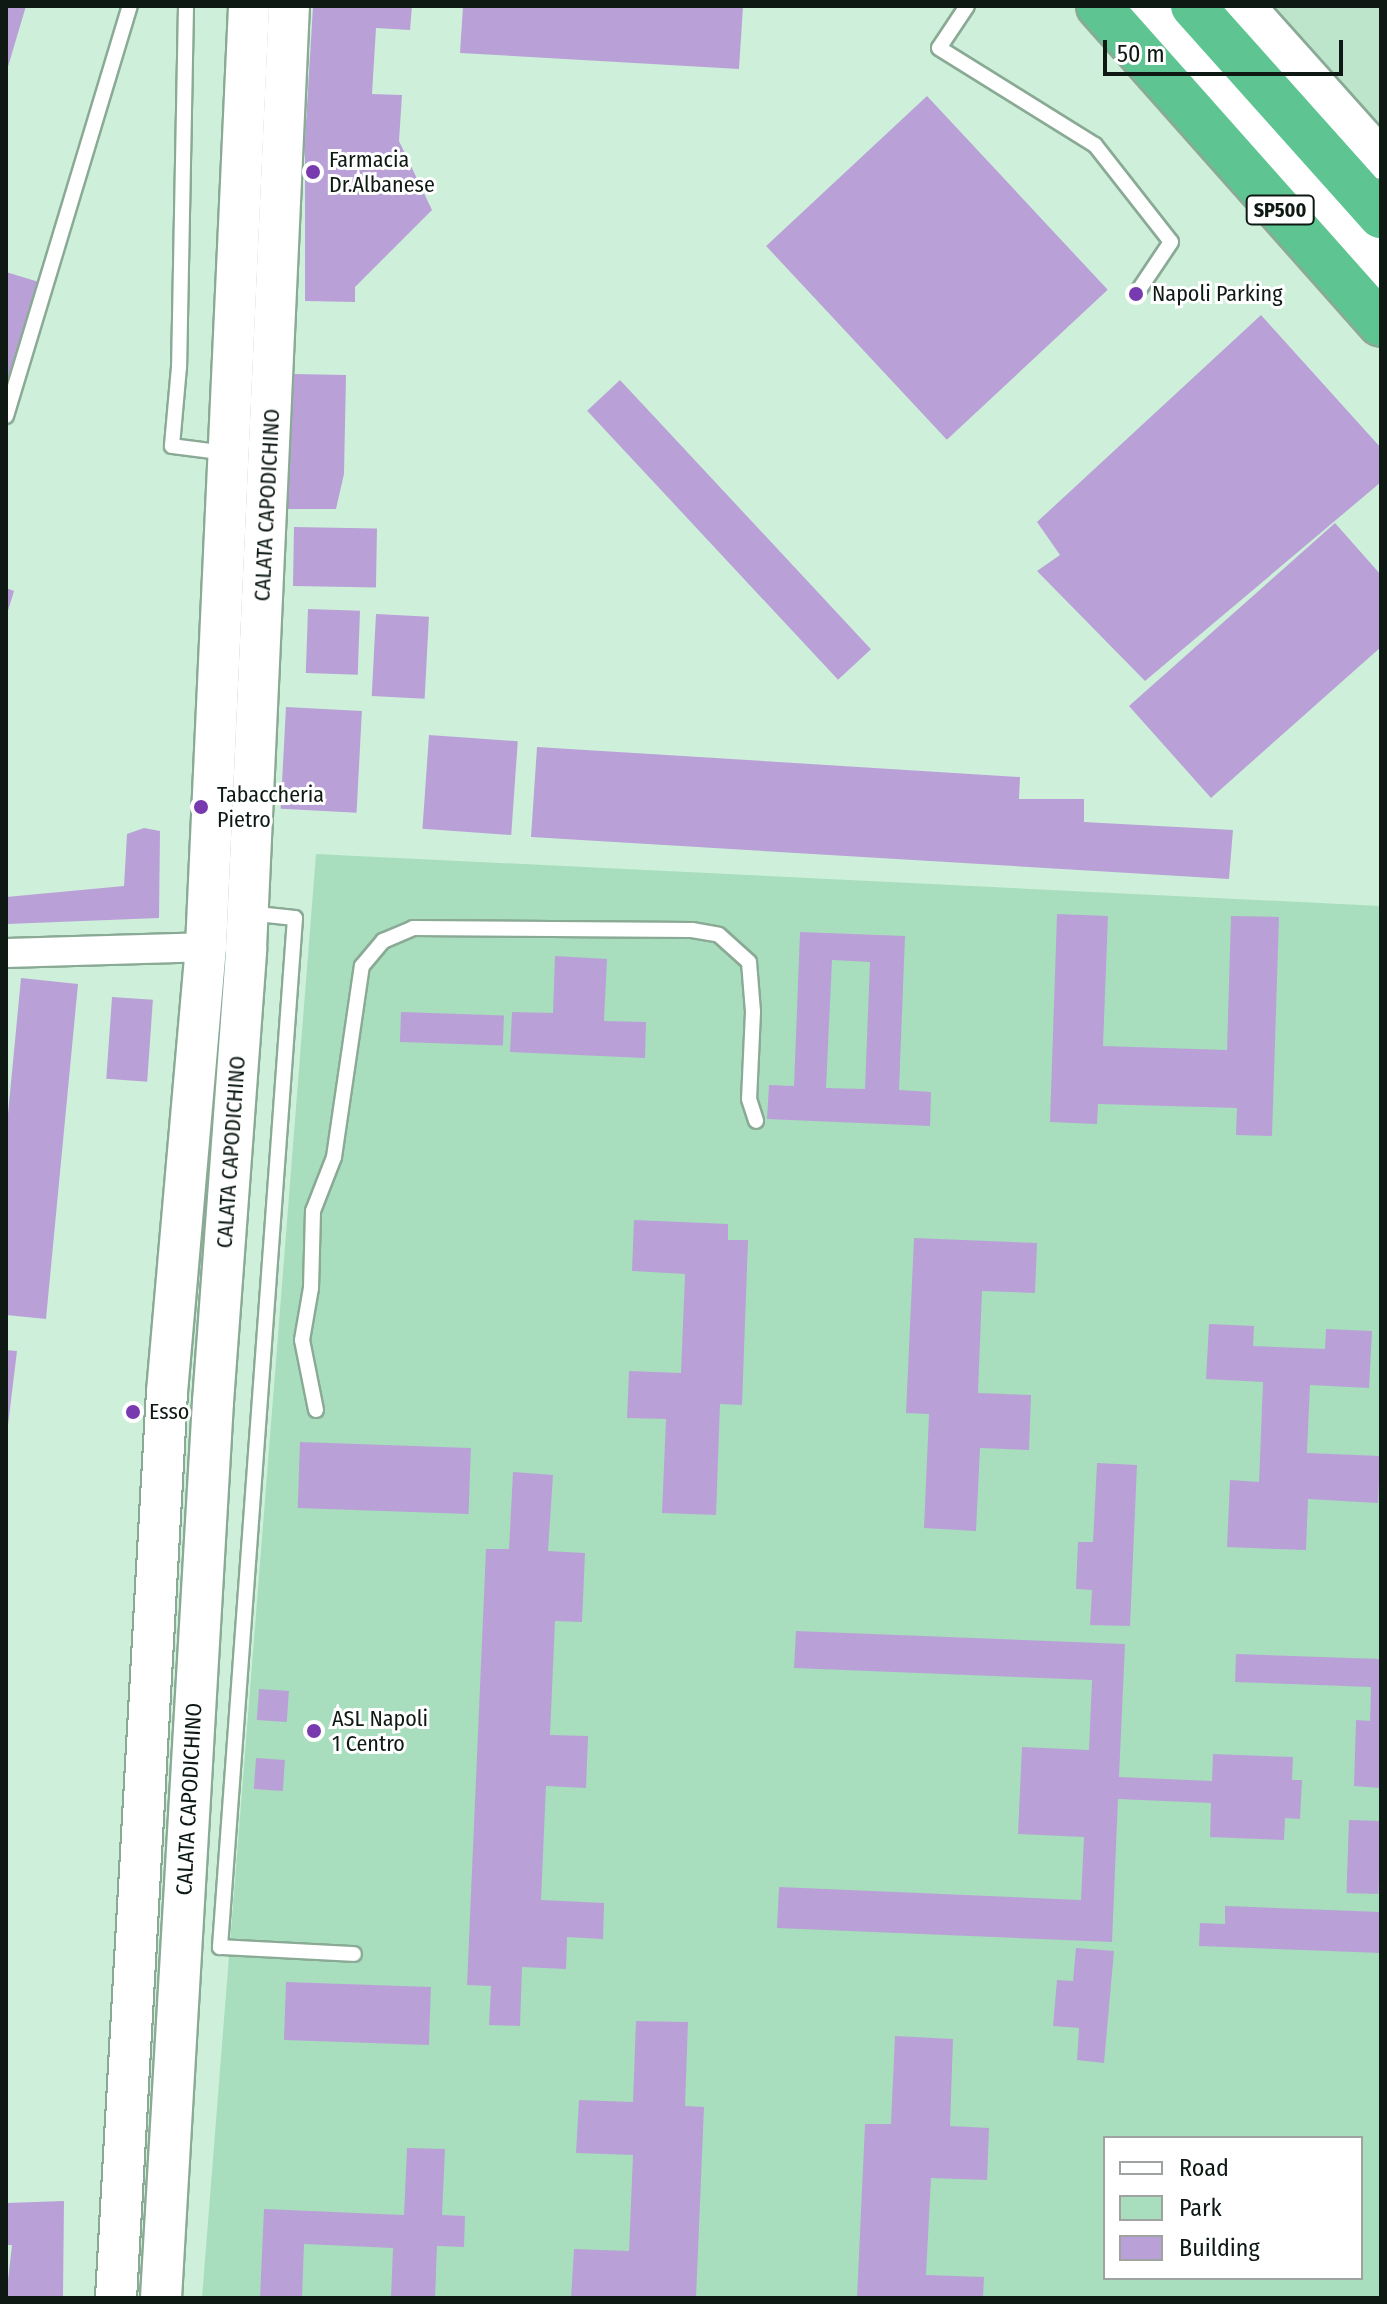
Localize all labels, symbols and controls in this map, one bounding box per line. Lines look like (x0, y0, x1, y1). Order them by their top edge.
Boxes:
scale bar (1107, 24, 1347, 74)
text: 50 m (1117, 40, 1165, 68)
place label: Farmacia Dr.Albanese (329, 146, 435, 198)
marker: Farmacia Dr.Albanese (304, 163, 322, 181)
road number: SP500 (1244, 194, 1316, 226)
place label: Napoli Parking (1152, 281, 1282, 307)
marker: Napoli Parking (1127, 285, 1145, 303)
street label: CALATA CAPODICHINO (249, 408, 285, 602)
place label: Tabaccheria Pietro (217, 781, 324, 832)
marker: Tabaccheria Pietro (192, 798, 210, 816)
street label: CALATA CAPODICHINO (211, 1055, 251, 1249)
place label: Esso (149, 1399, 189, 1425)
marker: Esso (124, 1403, 142, 1421)
street label: CALATA CAPODICHINO (171, 1702, 207, 1896)
place label: ASL Napoli 1 Centro (332, 1705, 428, 1756)
marker: ASL Napoli 1 Centro (303, 1720, 325, 1742)
legend (1103, 2136, 1363, 2280)
text: Road (1179, 2154, 1229, 2182)
text: Park (1179, 2194, 1222, 2222)
text: Building (1179, 2234, 1260, 2262)

